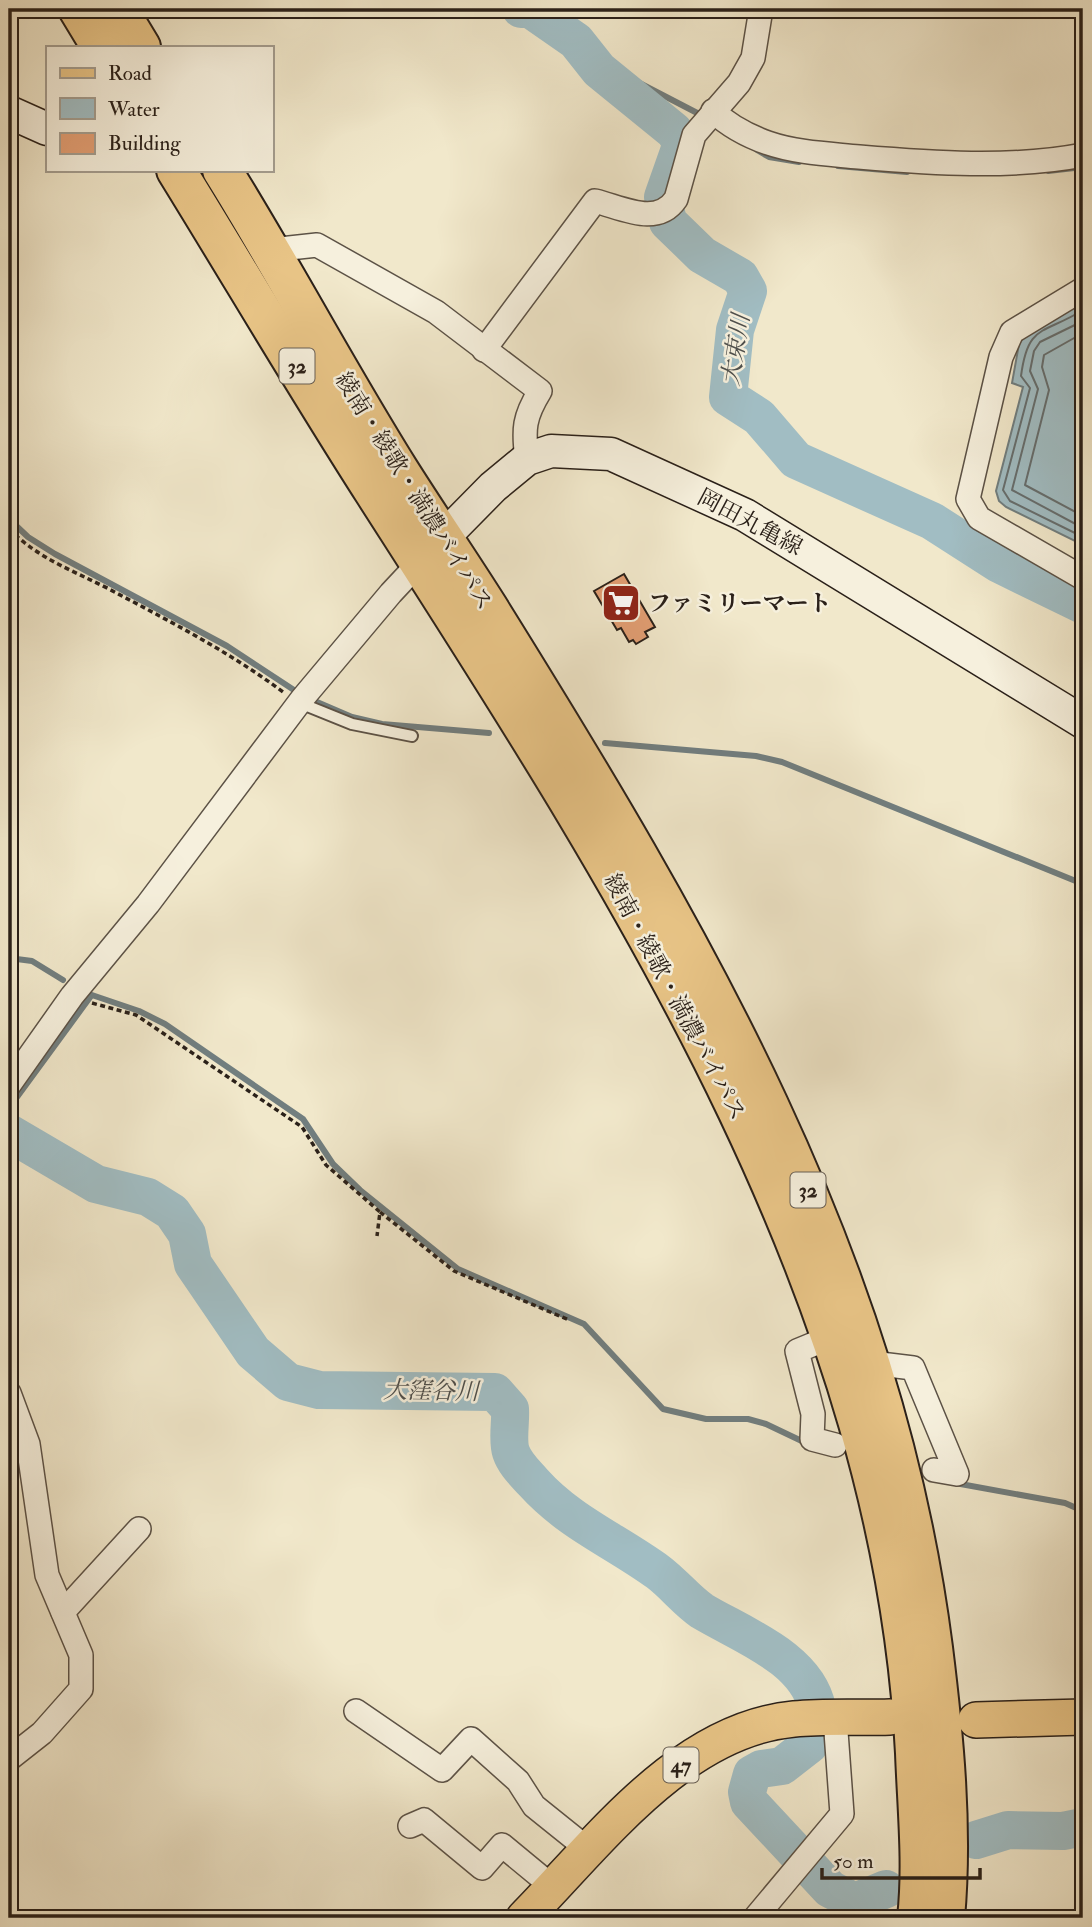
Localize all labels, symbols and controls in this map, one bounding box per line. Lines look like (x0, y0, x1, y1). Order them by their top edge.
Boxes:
legend (46, 46, 273, 172)
text: Road (108, 60, 153, 87)
text: Water (107, 96, 160, 123)
text: Building (108, 130, 181, 157)
water label: 大束川 (715, 309, 757, 388)
road number: 32 (280, 348, 314, 384)
street label: 綾南・綾歌・満濃バイパス (329, 366, 499, 616)
street label: 岡田丸亀線 (692, 482, 808, 562)
supermarket icon: ファミリーマート (600, 582, 642, 624)
place label: ファミリーマート (648, 589, 832, 618)
street label: 綾南・綾歌・満濃バイパス (598, 869, 752, 1125)
road number: 32 (790, 1172, 826, 1208)
water label: 大窪谷川 (383, 1375, 482, 1407)
road number: 47 (664, 1748, 698, 1782)
scale bar (822, 1836, 980, 1880)
text: 50 m (833, 1848, 874, 1875)

